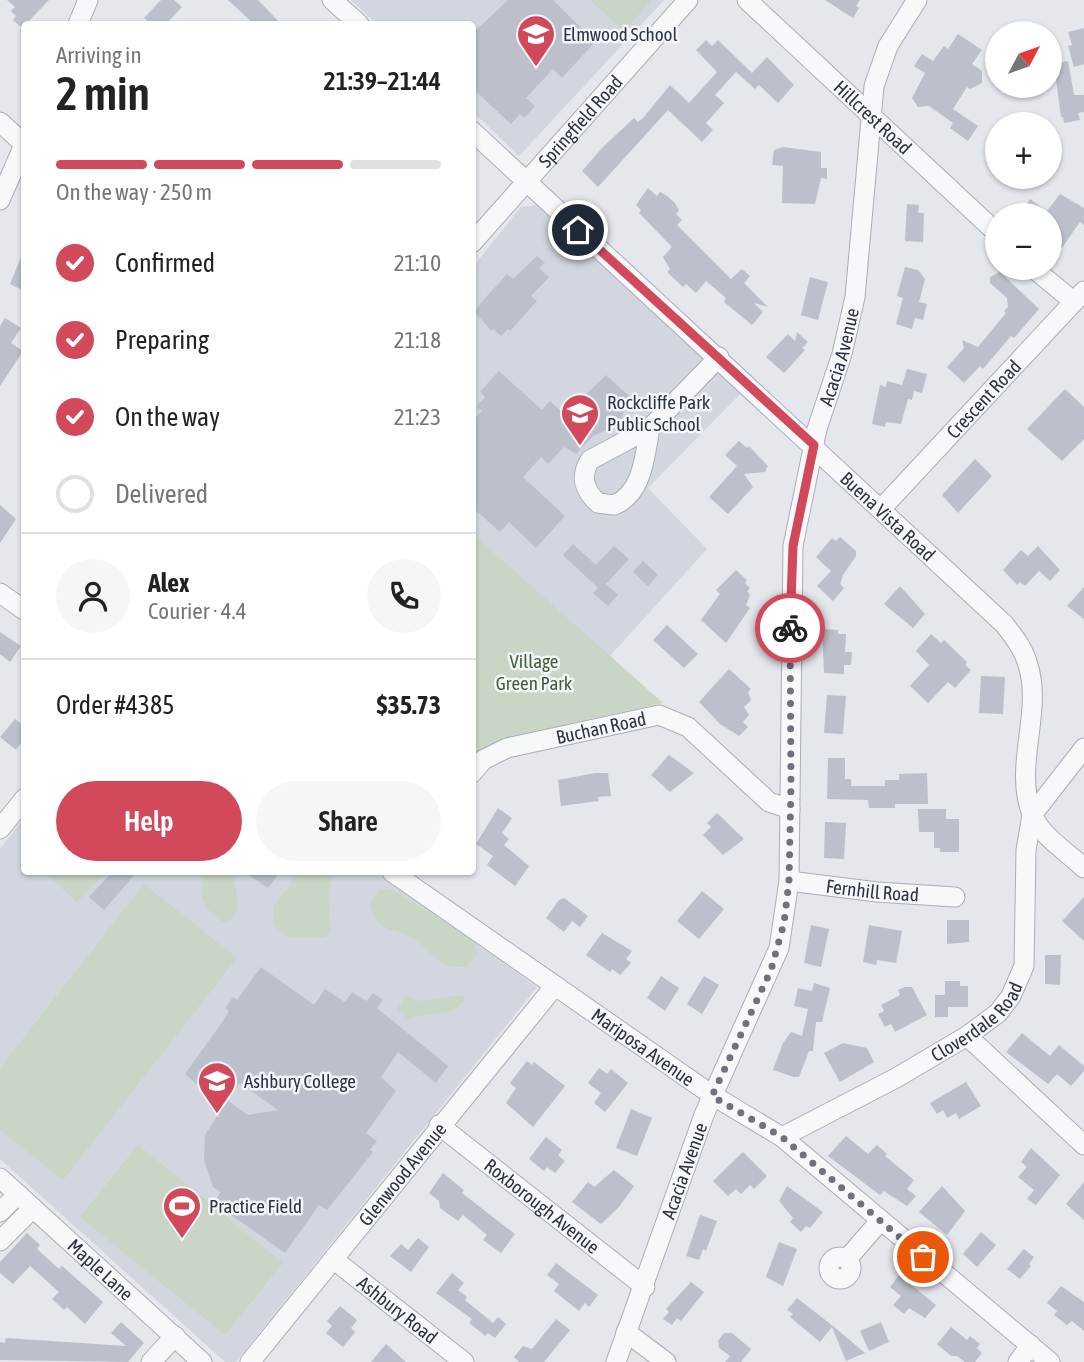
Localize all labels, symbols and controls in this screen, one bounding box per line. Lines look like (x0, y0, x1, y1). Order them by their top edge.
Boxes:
school or university icon: Elmwood School (515, 13, 557, 68)
north arrow (985, 21, 1062, 98)
map controls (985, 21, 1062, 280)
place label: Elmwood School (563, 23, 678, 45)
text: Arriving in (56, 42, 142, 68)
text: 21:39–21:44 (324, 66, 441, 96)
text: 2 min (56, 67, 150, 120)
street label: Springfield Road (534, 71, 627, 172)
street label: Hillcrest Road (830, 76, 916, 159)
button: + (985, 112, 1062, 189)
text: On the way · 250 m (56, 179, 212, 205)
pin (548, 200, 608, 260)
button: − (985, 203, 1062, 280)
icon: home (559, 211, 597, 249)
icon: check (56, 244, 94, 282)
text: Confirmed (115, 248, 215, 278)
text: 21:10 (394, 250, 441, 276)
street label: Acacia Avenue (815, 306, 863, 409)
icon: check (56, 321, 94, 359)
text: Preparing (115, 325, 209, 355)
text: 21:18 (394, 327, 441, 353)
street label: Crescent Road (942, 355, 1025, 443)
place label: Rockcliffe Park Public School (607, 391, 711, 435)
school or university icon: Rockcliffe Park Public School (559, 392, 601, 447)
icon: check (56, 398, 94, 436)
text: On the way (115, 402, 220, 432)
text: 21:23 (394, 404, 441, 430)
street label: Buena Vista Road (836, 467, 940, 566)
text: Delivered (115, 479, 208, 509)
button: person (56, 559, 130, 633)
button: phone (367, 559, 441, 633)
text: Alex (148, 568, 189, 598)
courier (755, 593, 825, 663)
text: Courier · 4.4 (148, 598, 247, 624)
icon: bike (771, 609, 809, 647)
park label: Village Green Park (496, 650, 573, 694)
text: Order #4385 (56, 690, 175, 720)
text: $35.73 (377, 690, 441, 720)
street label: Buchan Road (554, 707, 648, 748)
button: Help (56, 781, 242, 861)
button: Share (256, 781, 441, 861)
street label: Fernhill Road (825, 875, 920, 906)
street label: Cloverdale Road (927, 978, 1027, 1066)
street label: Mariposa Avenue (587, 1004, 699, 1090)
school or university icon: Ashbury College (196, 1060, 238, 1115)
place label: Ashbury College (244, 1070, 356, 1092)
street label: Glenwood Avenue (354, 1118, 451, 1230)
street label: Acacia Avenue (657, 1120, 711, 1222)
street label: Roxborough Avenue (480, 1154, 604, 1258)
sports icon: Practice Field (161, 1185, 203, 1240)
place label: Practice Field (209, 1195, 302, 1217)
pin (893, 1227, 953, 1287)
street label: Maple Lane (63, 1234, 138, 1305)
icon: bag (904, 1238, 942, 1276)
street label: Ashbury Road (353, 1271, 442, 1348)

